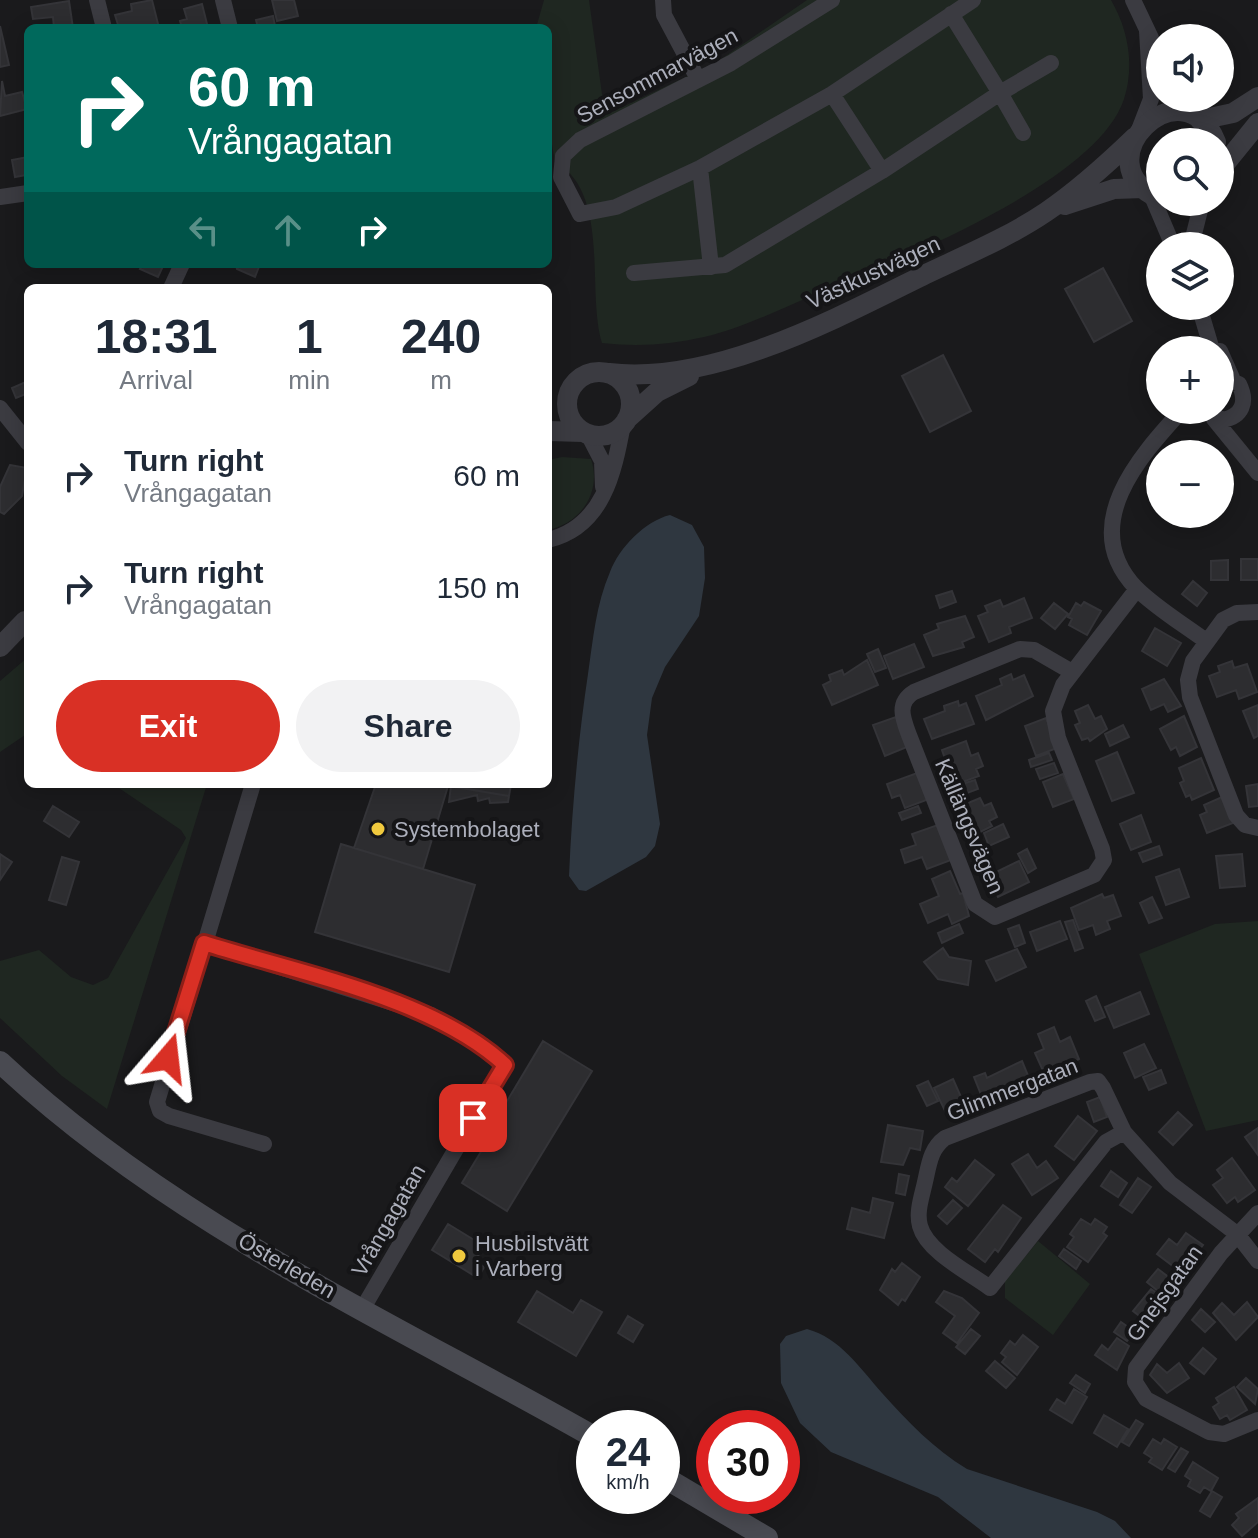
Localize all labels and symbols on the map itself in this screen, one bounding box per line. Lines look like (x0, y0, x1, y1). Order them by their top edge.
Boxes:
street label: Sensommarvägen (573, 22, 742, 128)
street label: Västkustvägen (803, 231, 944, 314)
street label: Källängsvägen (930, 755, 1009, 898)
place label: Systembolaget (394, 817, 540, 842)
marker: Systembolaget (369, 820, 387, 838)
position arrow (126, 1016, 210, 1100)
street label: Glimmergatan (943, 1053, 1081, 1126)
pin (439, 1084, 507, 1152)
street label: Vrångagatan (346, 1160, 431, 1281)
street label: Österleden (234, 1228, 340, 1303)
place label: Husbilstvätt i Varberg (475, 1231, 589, 1281)
street label: Gnejsgatan (1121, 1240, 1208, 1346)
marker: Husbilstvätt i Varberg (450, 1247, 468, 1265)
speed limit sign: 30 (696, 1410, 800, 1514)

